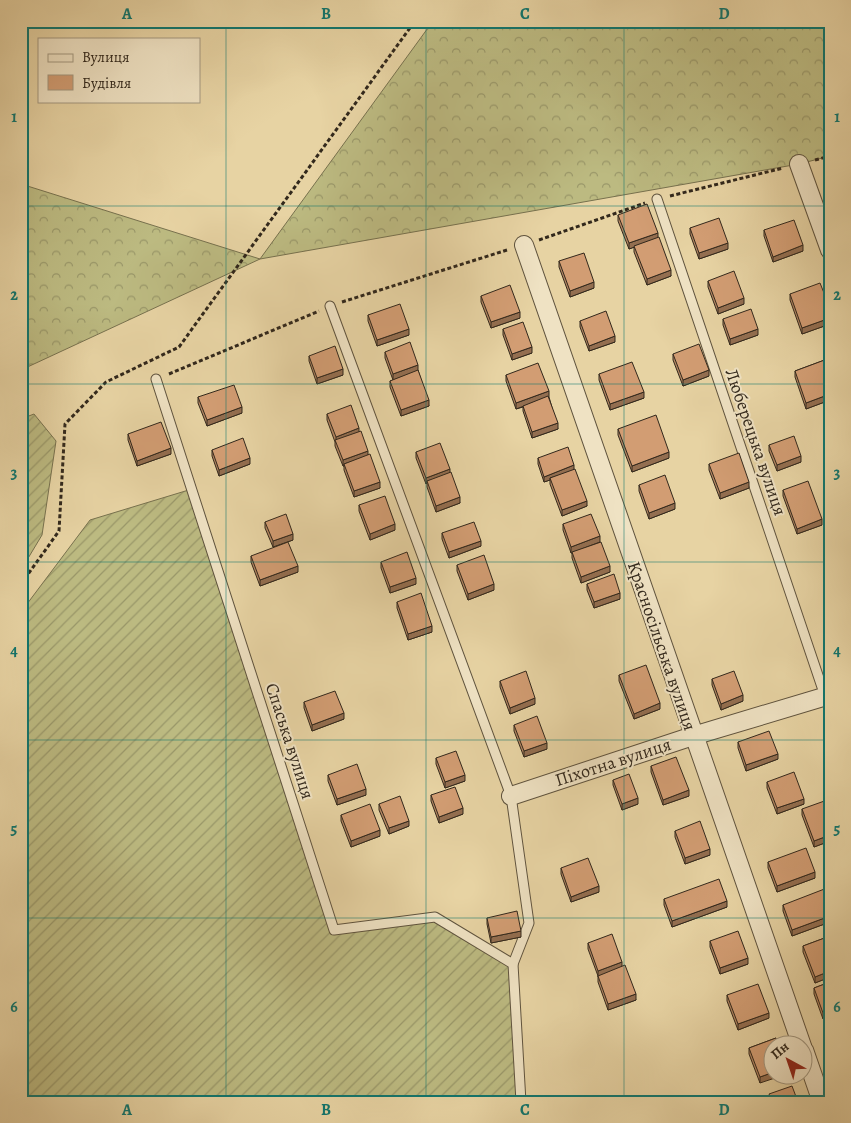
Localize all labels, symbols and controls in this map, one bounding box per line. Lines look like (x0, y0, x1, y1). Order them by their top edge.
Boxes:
text: A (121, 3, 133, 25)
text: B (321, 3, 331, 25)
text: C (520, 3, 530, 25)
text: D (718, 3, 730, 25)
legend (38, 38, 200, 102)
text: Вулиця (82, 47, 129, 67)
text: Будівля (82, 73, 131, 93)
text: 1 (11, 106, 17, 128)
text: 1 (834, 106, 840, 128)
text: 2 (10, 284, 18, 306)
text: 2 (833, 284, 841, 306)
street label: Люберецька вулиця (720, 365, 792, 519)
text: 3 (11, 462, 18, 484)
text: 3 (834, 462, 841, 484)
street label: Красносільська вулиця (622, 558, 702, 734)
text: 4 (10, 640, 18, 662)
text: 4 (833, 640, 841, 662)
street label: Спаська вулиця (260, 680, 320, 802)
street label: Піхотна вулиця (552, 732, 674, 792)
text: 5 (11, 818, 18, 840)
text: 5 (834, 818, 841, 840)
text: 6 (10, 996, 18, 1018)
text: 6 (833, 996, 841, 1018)
north arrow (764, 1036, 814, 1086)
text: Пн (767, 1037, 793, 1064)
text: A (121, 1099, 133, 1121)
text: B (321, 1099, 331, 1121)
text: C (520, 1099, 530, 1121)
text: D (718, 1099, 730, 1121)

